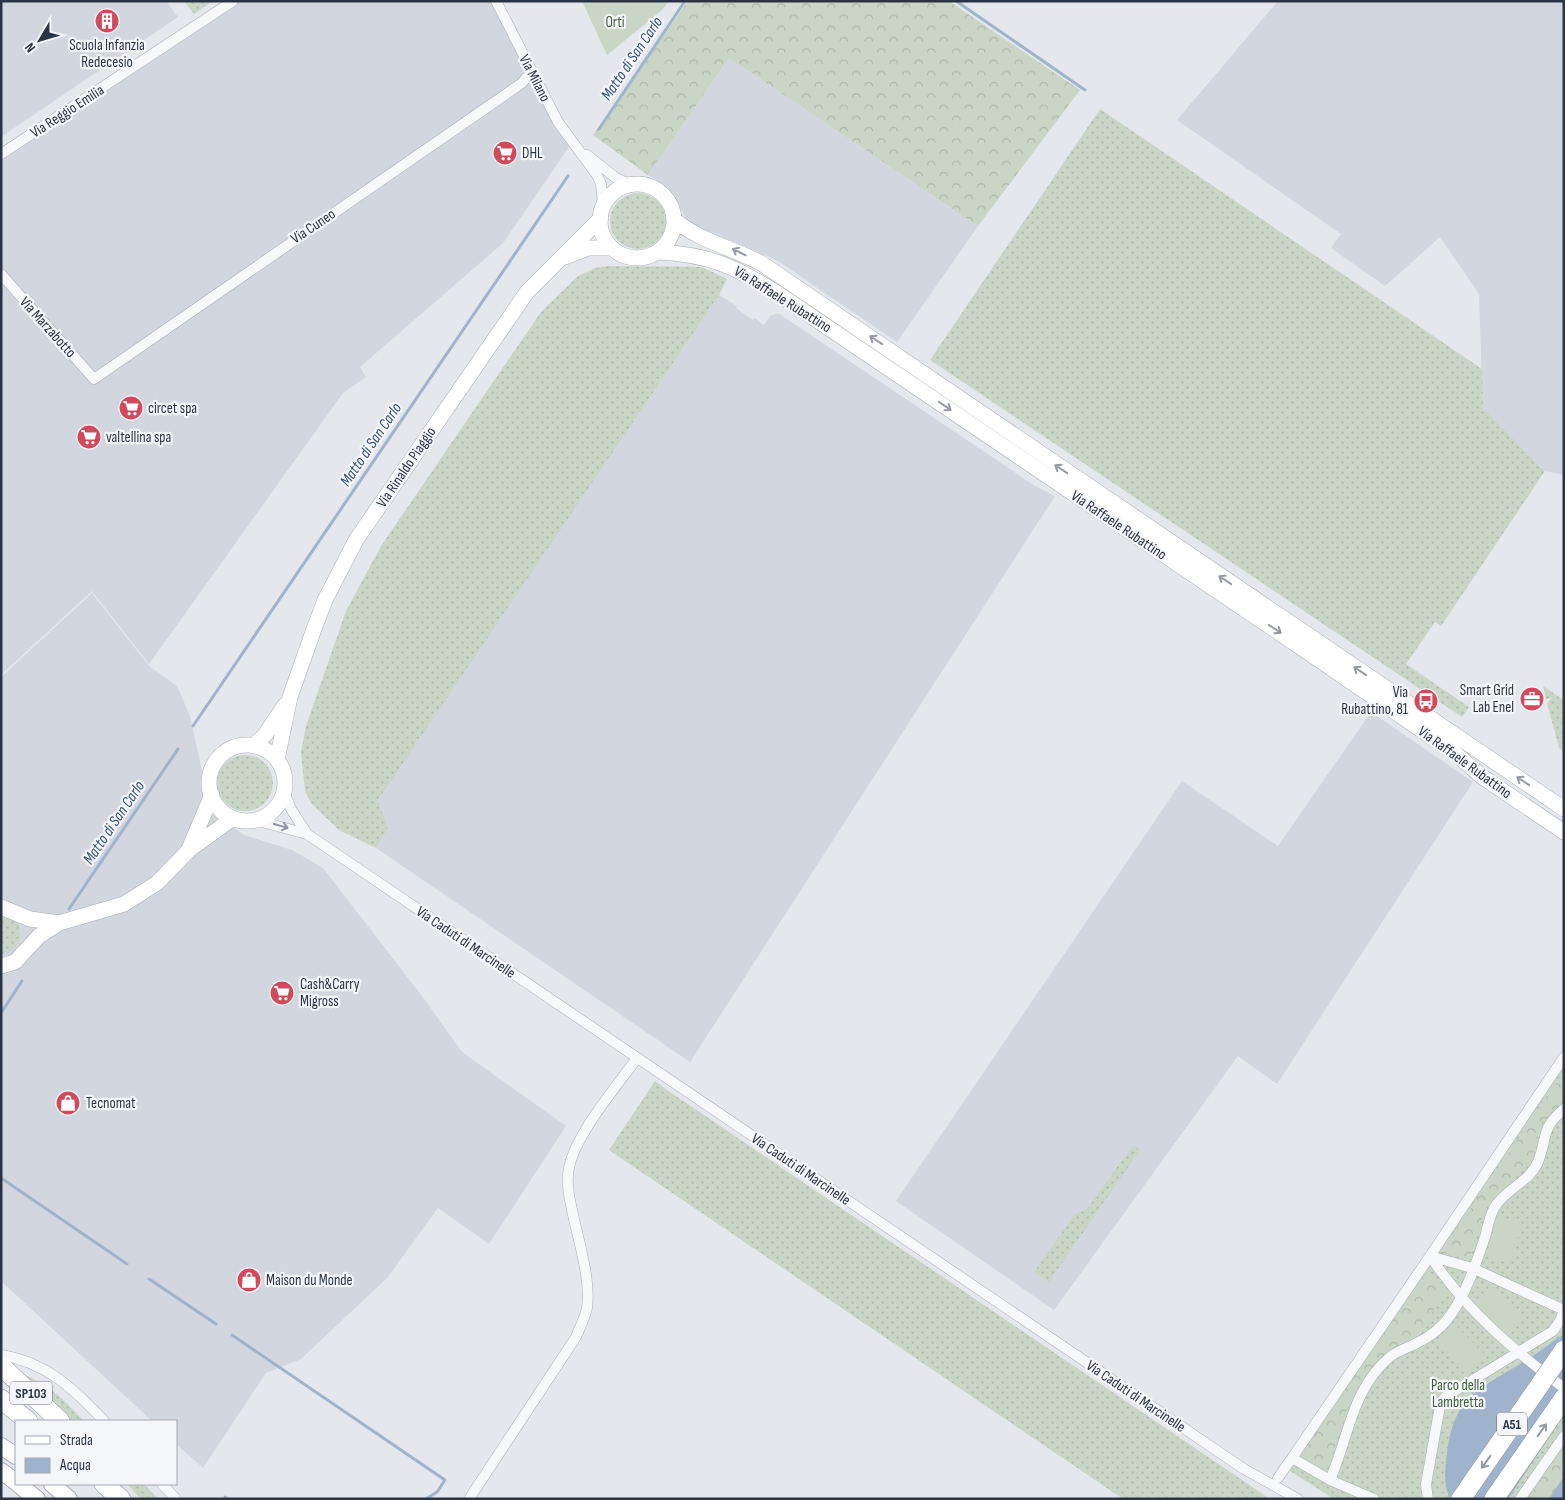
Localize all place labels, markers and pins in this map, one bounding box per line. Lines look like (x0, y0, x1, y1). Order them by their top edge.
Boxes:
building icon: Scuola Infanzia Redecesio (94, 8, 120, 34)
place label: Scuola Infanzia Redecesio (69, 36, 145, 72)
supermarket icon: DHL (492, 140, 518, 166)
place label: DHL (522, 144, 543, 163)
supermarket icon: circet spa (118, 395, 144, 421)
place label: circet spa (148, 399, 197, 418)
supermarket icon: valtellina spa (76, 424, 102, 450)
place label: valtellina spa (106, 428, 171, 447)
place label: Smart Grid Lab Enel (1460, 681, 1514, 717)
place label: Via Rubattino, 81 (1341, 683, 1409, 719)
office icon: Smart Grid Lab Enel (1519, 686, 1545, 712)
bus stop icon: Via Rubattino, 81 (1413, 688, 1439, 714)
place label: Cash&Carry Migross (300, 975, 360, 1011)
supermarket icon: Cash&Carry Migross (269, 980, 295, 1006)
shop icon: Tecnomat (55, 1090, 81, 1116)
place label: Tecnomat (86, 1094, 136, 1113)
shop icon: Maison du Monde (236, 1267, 262, 1293)
place label: Maison du Monde (266, 1271, 353, 1290)

